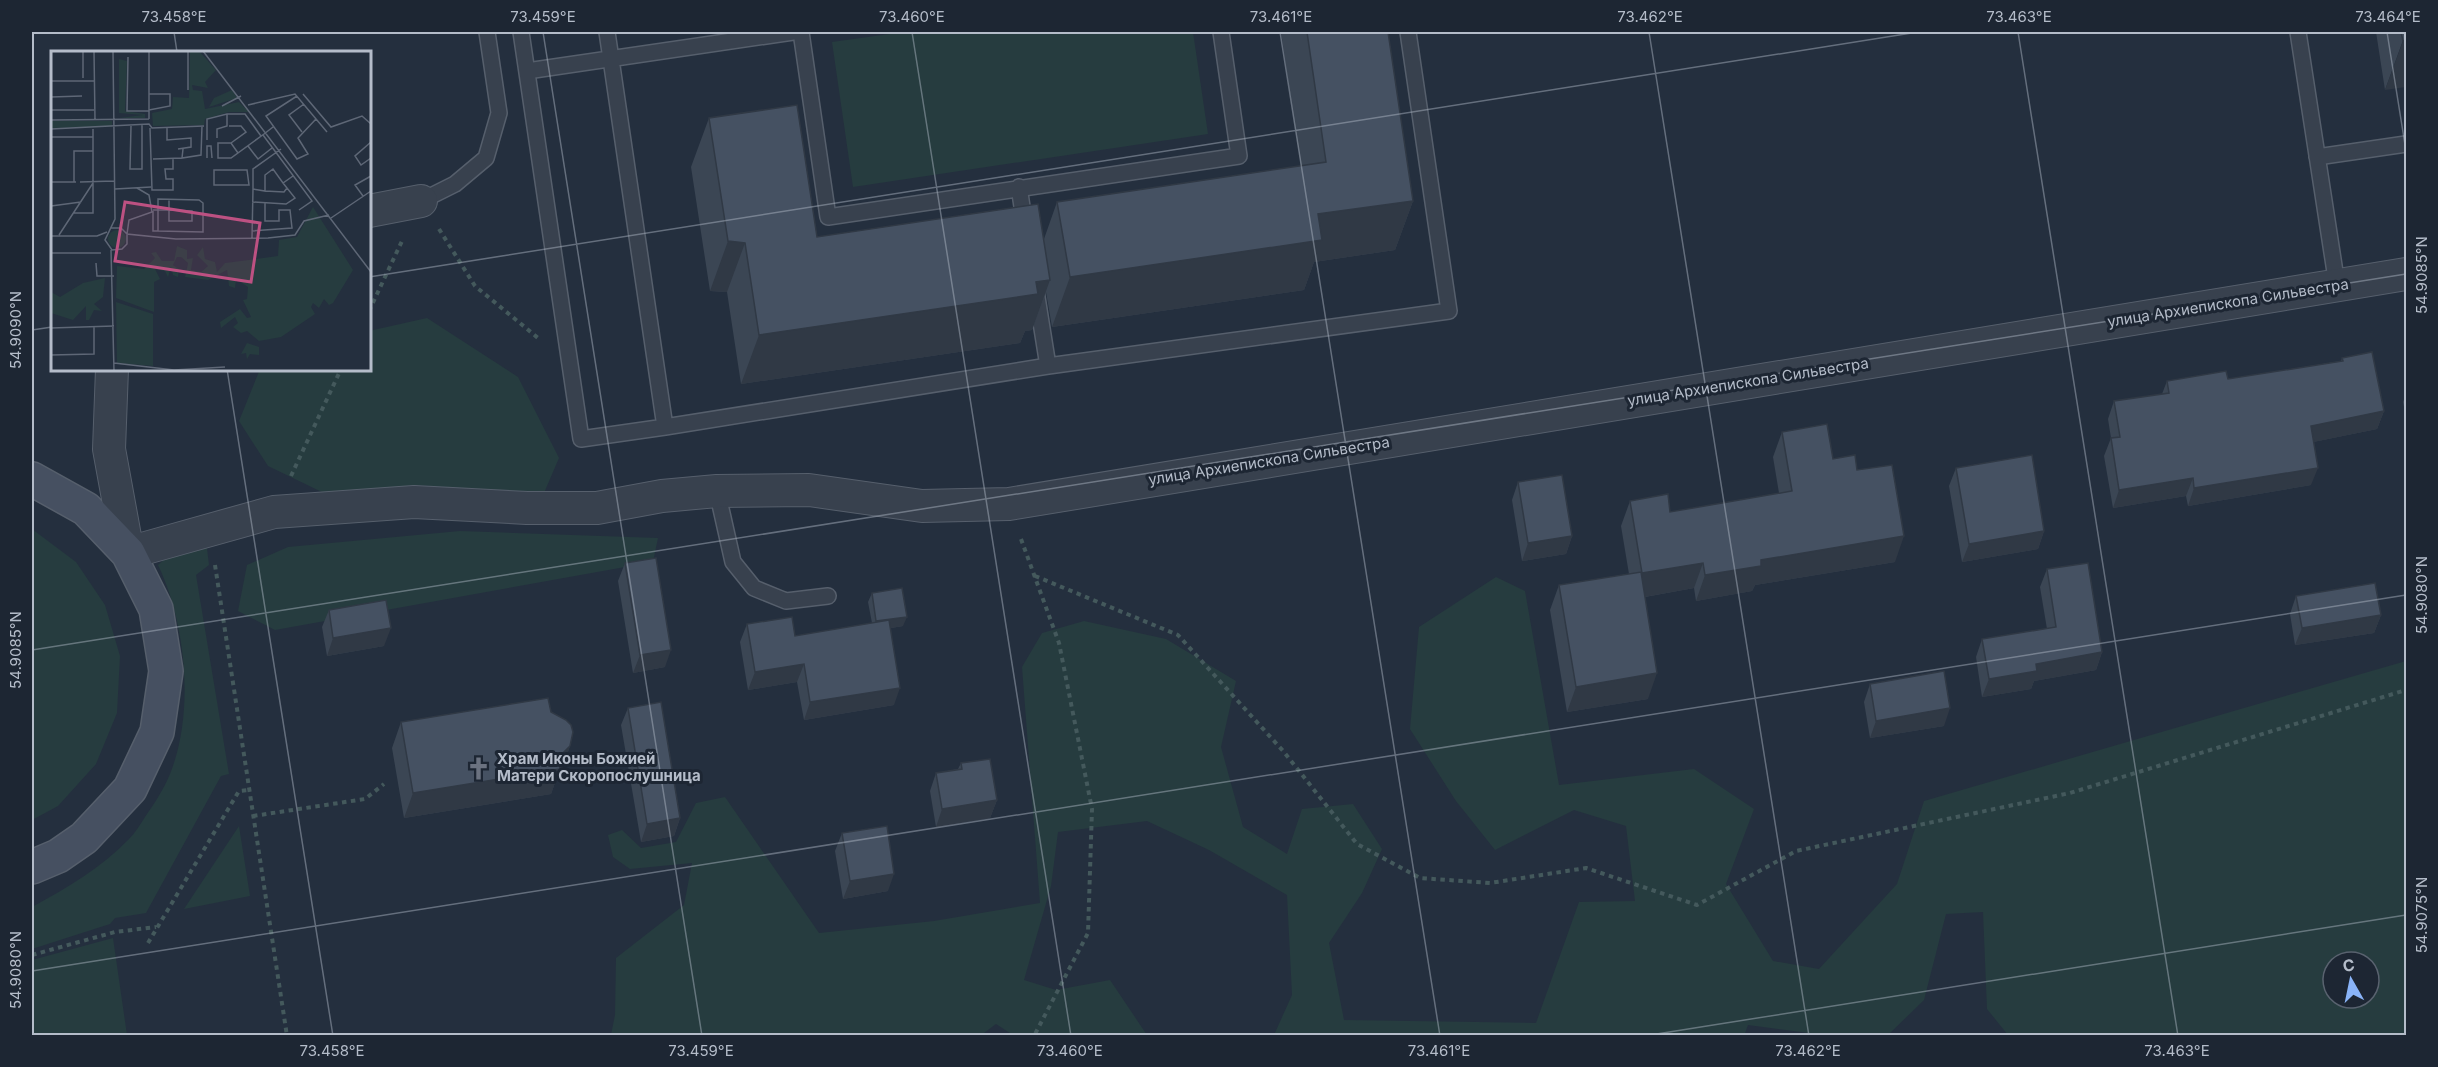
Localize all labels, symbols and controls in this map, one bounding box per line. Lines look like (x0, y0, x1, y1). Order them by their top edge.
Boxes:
text: 73.458°E (141, 7, 207, 26)
text: 73.459°E (510, 7, 576, 26)
text: 73.460°E (879, 7, 945, 26)
text: 73.461°E (1250, 7, 1312, 26)
text: 73.462°E (1617, 7, 1683, 26)
text: 73.463°E (1986, 7, 2052, 26)
text: 73.464°E (2355, 7, 2421, 26)
inset map (51, 51, 370, 370)
text: 54.9085°N (2412, 236, 2431, 314)
street label: улица Архиепископа Сильвестра (2106, 274, 2350, 331)
text: 54.9090°N (6, 291, 25, 369)
street label: улица Архиепископа Сильвестра (1626, 353, 1870, 410)
street label: улица Архиепископа Сильвестра (1147, 432, 1391, 489)
text: 54.9080°N (2412, 556, 2431, 634)
text: 54.9085°N (6, 611, 25, 689)
place label: Храм Иконы Божией Матери Скоропослушница (497, 749, 701, 785)
church icon: Храм Иконы Божией Матери Скоропослушница (466, 755, 492, 781)
text: 54.9075°N (2412, 877, 2431, 953)
text: 54.9080°N (6, 931, 25, 1009)
north arrow (2321, 950, 2381, 1010)
text: С (2341, 954, 2356, 976)
text: 73.458°E (299, 1041, 365, 1060)
text: 73.459°E (668, 1041, 734, 1060)
text: 73.460°E (1037, 1041, 1103, 1060)
text: 73.461°E (1408, 1041, 1470, 1060)
text: 73.462°E (1775, 1041, 1841, 1060)
text: 73.463°E (2144, 1041, 2210, 1060)

